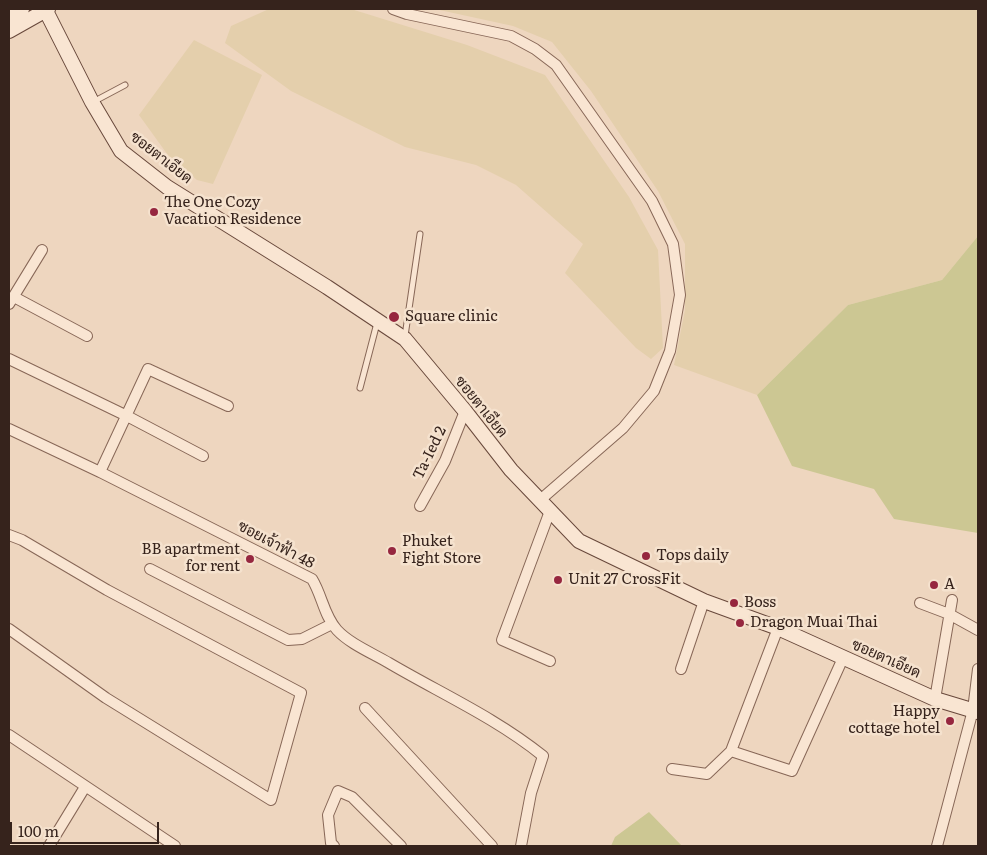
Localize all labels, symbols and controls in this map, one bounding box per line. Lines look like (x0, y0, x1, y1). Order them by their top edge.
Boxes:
street label: ซอยตาเอียด (126, 128, 196, 188)
place label: The One Cozy Vacation Residence (164, 194, 301, 229)
marker: The One Cozy Vacation Residence (148, 206, 160, 218)
place label: Square clinic (405, 308, 498, 326)
marker: Square clinic (387, 310, 401, 324)
street label: ซอยตาเอียด (451, 373, 511, 441)
street label: Ta-Ied 2 (409, 423, 451, 483)
street label: ซอยเจ้าฟ้า 48 (234, 517, 318, 573)
place label: Phuket Fight Store (402, 533, 481, 568)
place label: BB apartment for rent (142, 541, 240, 576)
marker: Phuket Fight Store (386, 545, 398, 557)
place label: Tops daily (656, 547, 729, 565)
marker: Tops daily (640, 550, 652, 562)
marker: BB apartment for rent (244, 553, 256, 565)
place label: Unit 27 CrossFit (568, 571, 681, 589)
marker: Unit 27 CrossFit (552, 574, 564, 586)
place label: A (944, 576, 955, 594)
marker: A (928, 579, 940, 591)
place label: Boss (744, 594, 776, 612)
marker: Boss (728, 597, 740, 609)
place label: Dragon Muai Thai (750, 614, 878, 632)
marker: Dragon Muai Thai (734, 617, 746, 629)
street label: ซอยตาเอียด (849, 636, 923, 682)
place label: Happy cottage hotel (848, 703, 940, 738)
marker: Happy cottage hotel (944, 715, 956, 727)
scale bar (12, 812, 161, 844)
text: 100 m (18, 819, 59, 842)

